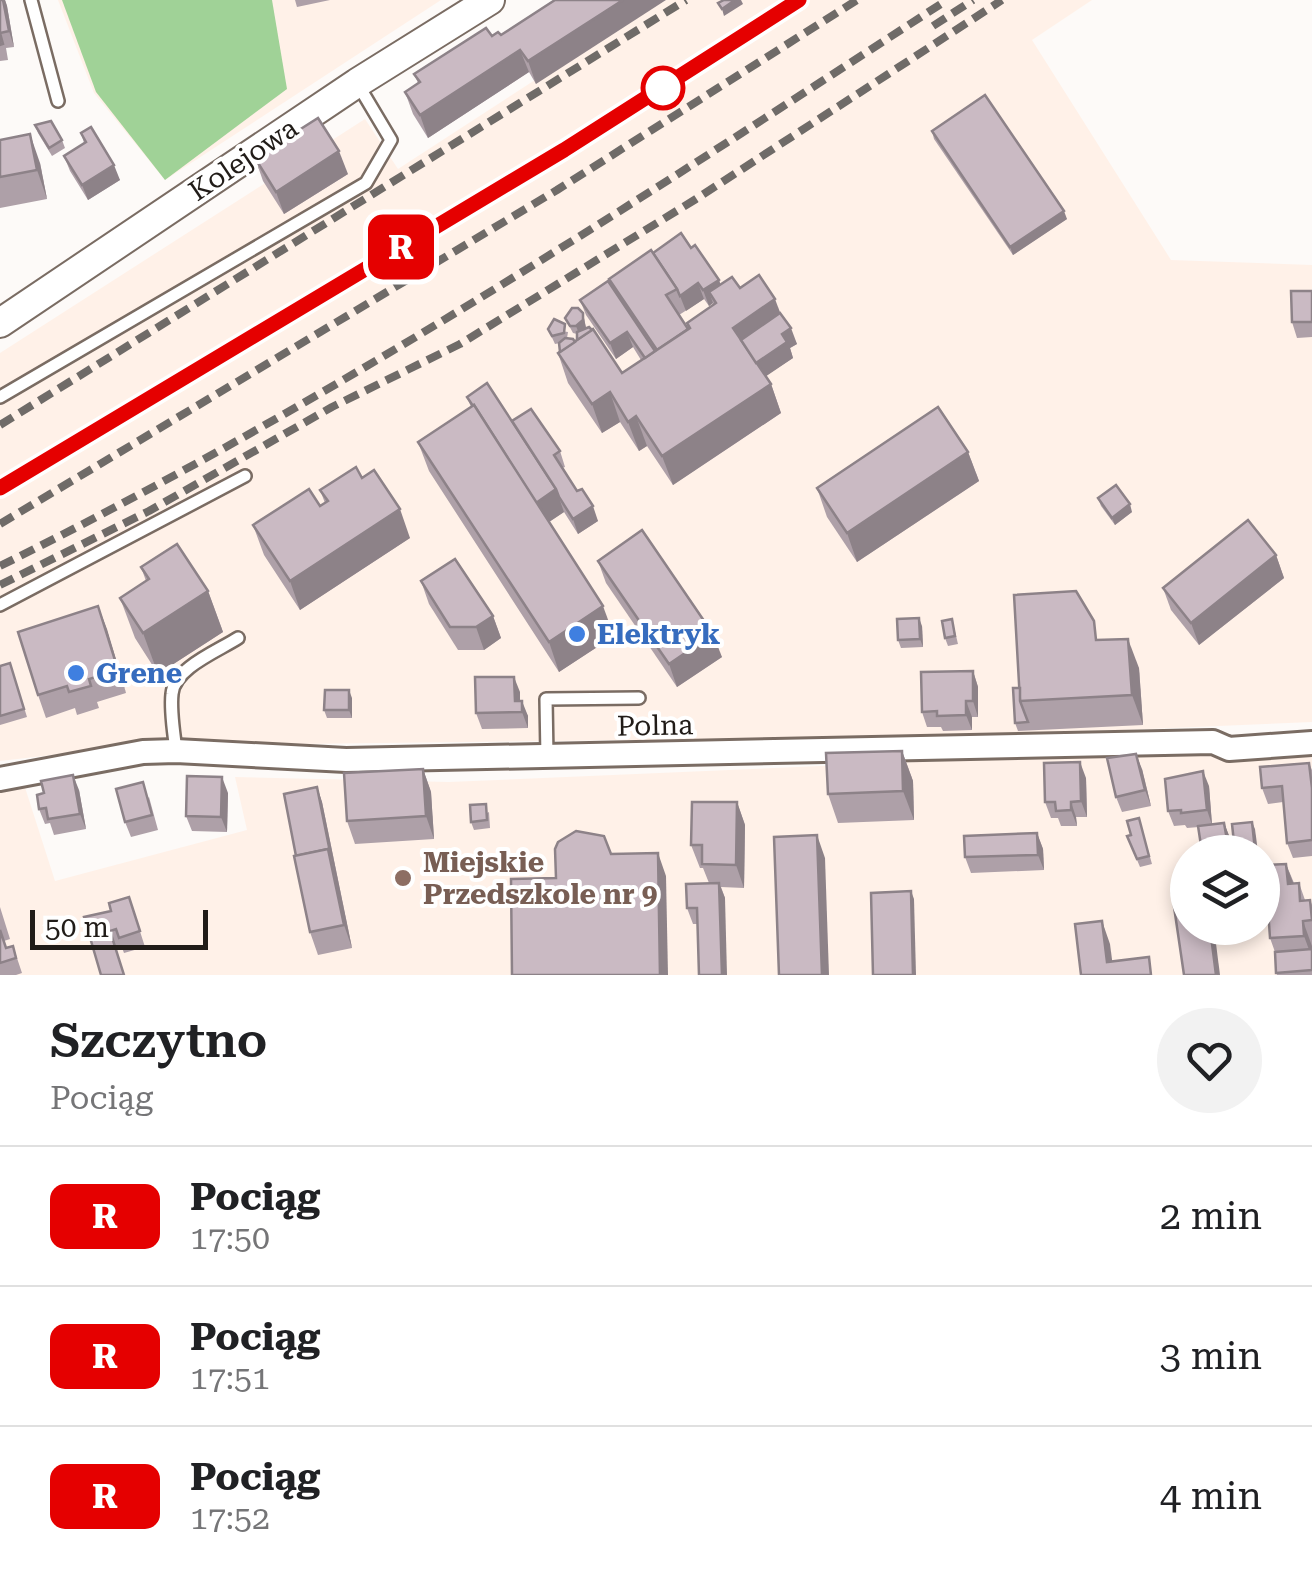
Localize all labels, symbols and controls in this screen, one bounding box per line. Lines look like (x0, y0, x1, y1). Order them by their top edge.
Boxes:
unlabelled marker (642, 67, 684, 109)
street label: Kolejowa (183, 111, 304, 208)
line badge: R (368, 214, 434, 280)
text: R (388, 227, 414, 268)
place label: Elektryk (597, 618, 720, 651)
marker: Elektryk (566, 623, 588, 645)
place label: Grene (96, 657, 182, 690)
marker: Grene (65, 662, 87, 684)
street label: Polna (616, 708, 694, 743)
map controls (1170, 835, 1280, 945)
button: layers (1170, 835, 1280, 945)
place label: Miejskie Przedszkole nr 9 (423, 846, 658, 911)
marker: Miejskie Przedszkole nr 9 (392, 867, 414, 889)
scale bar (30, 905, 208, 950)
text: 50 m (45, 911, 109, 944)
button: heart (1157, 1008, 1262, 1113)
text: Szczytno (50, 1013, 267, 1069)
text: Pociąg (50, 1079, 153, 1117)
text: Pociąg (190, 1175, 320, 1219)
text: 2 min (1160, 1194, 1262, 1238)
text: R (92, 1196, 118, 1237)
text: 17:50 (190, 1219, 270, 1257)
text: Pociąg (190, 1315, 320, 1359)
text: 3 min (1160, 1334, 1262, 1378)
text: R (92, 1336, 118, 1377)
text: 17:51 (190, 1359, 270, 1397)
text: Pociąg (190, 1455, 320, 1499)
text: 4 min (1160, 1474, 1262, 1518)
text: R (92, 1476, 118, 1517)
text: 17:52 (190, 1499, 270, 1537)

